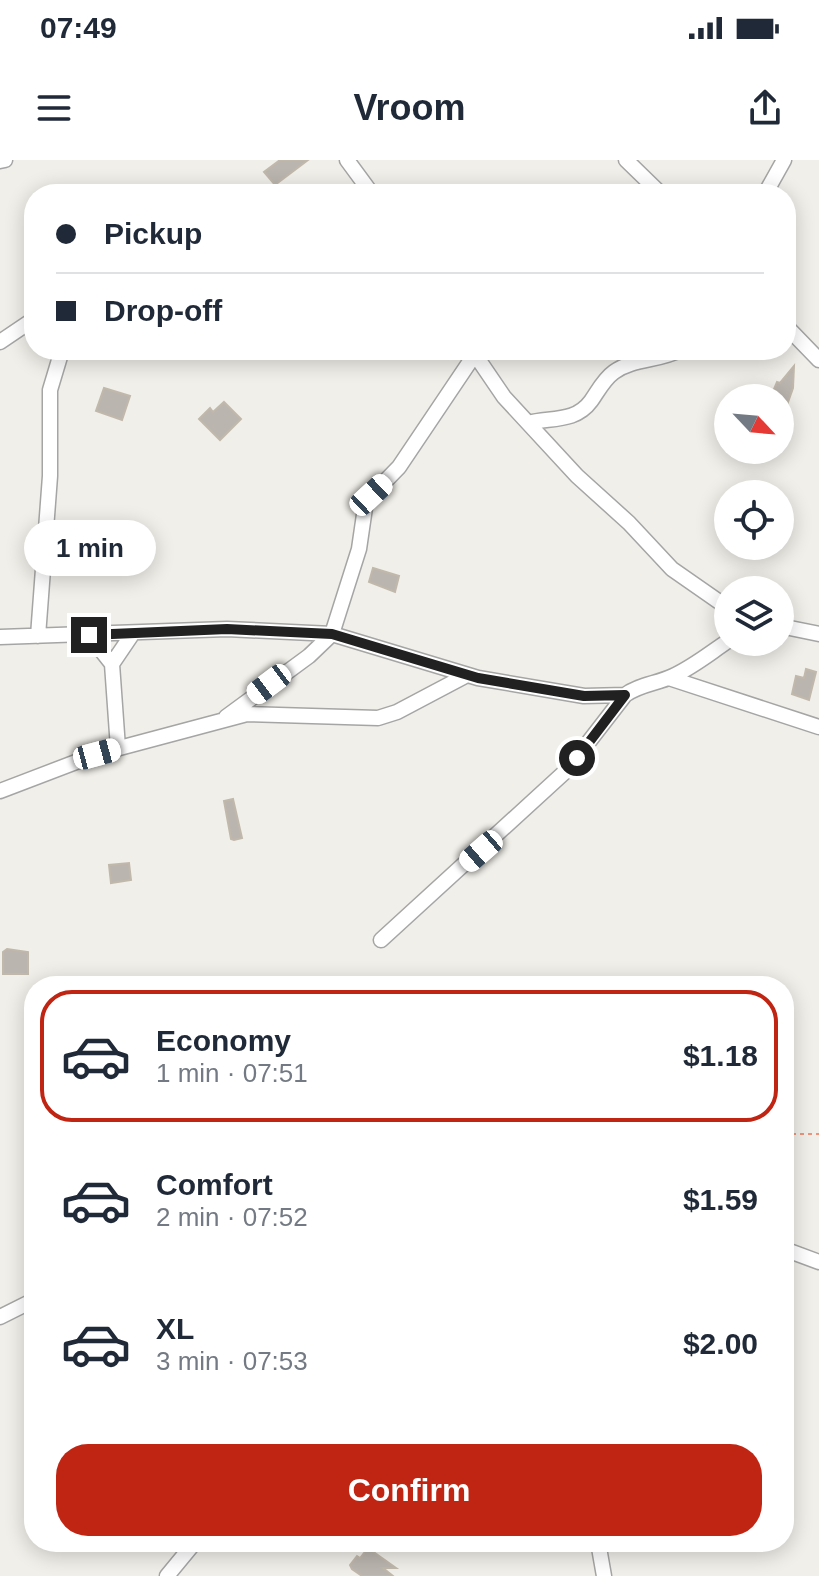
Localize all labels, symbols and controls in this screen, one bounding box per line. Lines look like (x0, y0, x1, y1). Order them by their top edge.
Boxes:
text: 07:49 (40, 11, 117, 44)
icon: menu (32, 86, 76, 130)
icon: share (743, 86, 787, 130)
text: Vroom (353, 87, 466, 128)
text: Pickup (104, 217, 202, 250)
text: Drop-off (104, 294, 222, 327)
north arrow (714, 384, 794, 464)
map controls (714, 384, 794, 656)
car (345, 470, 397, 520)
button: locate (714, 480, 794, 560)
callout: 1 min (23, 519, 155, 575)
text: 1 min (56, 533, 124, 563)
button: layers (714, 576, 794, 656)
route end (71, 617, 107, 653)
car (243, 660, 295, 708)
car (71, 736, 123, 772)
route start (559, 740, 595, 776)
car (455, 826, 507, 876)
icon: car (60, 1020, 132, 1092)
text: Economy (156, 1024, 291, 1057)
text: $1.18 (683, 1039, 758, 1072)
text: 1 min · 07:51 (156, 1058, 308, 1088)
icon: car (60, 1164, 132, 1236)
text: Comfort (156, 1168, 273, 1201)
text: $1.59 (683, 1183, 758, 1216)
text: 2 min · 07:52 (156, 1202, 308, 1232)
icon: car (60, 1308, 132, 1380)
text: XL (156, 1312, 194, 1345)
text: $2.00 (683, 1327, 758, 1360)
text: 3 min · 07:53 (156, 1346, 308, 1376)
button: Confirm (56, 1444, 762, 1536)

